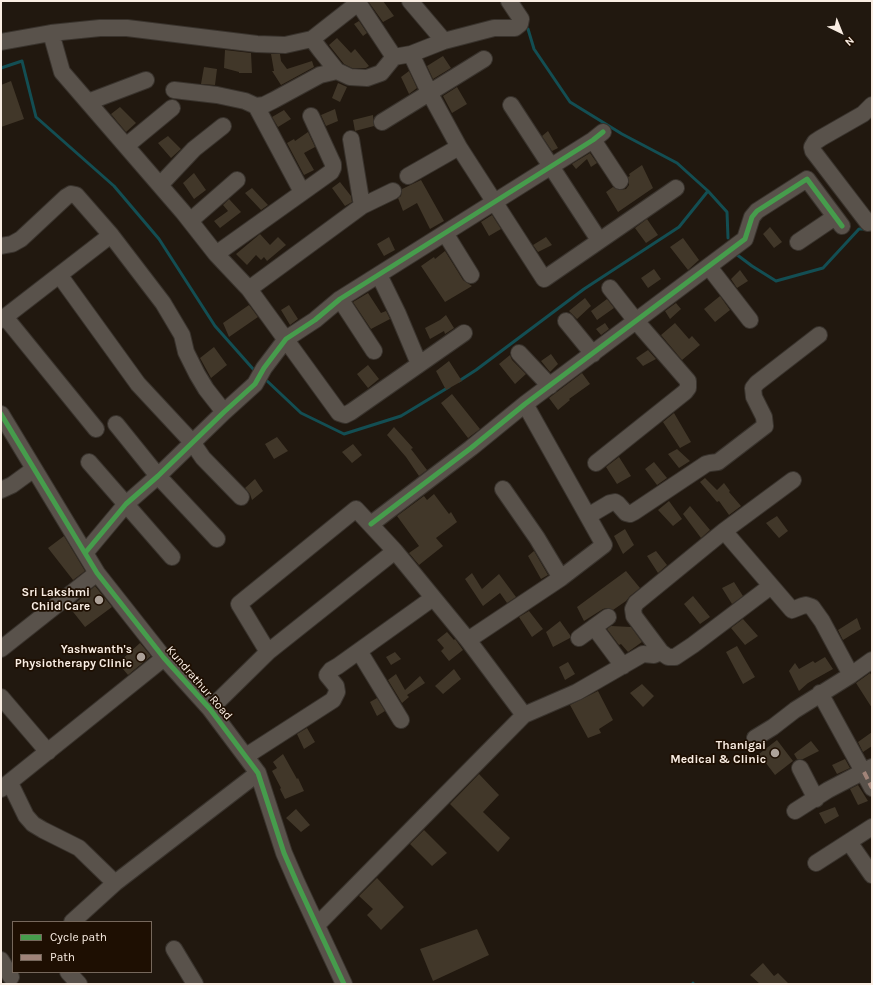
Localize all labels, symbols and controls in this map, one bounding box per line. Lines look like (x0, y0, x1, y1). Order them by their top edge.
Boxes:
north arrow (821, 12, 861, 52)
text: N (842, 34, 857, 49)
place label: Sri Lakshmi Child Care (21, 586, 90, 614)
marker: Sri Lakshmi Child Care (93, 594, 105, 606)
place label: Yashwanth's Physiotherapy Clinic (15, 643, 132, 671)
street label: Kundrathur Road (163, 643, 235, 723)
marker: Yashwanth's Physiotherapy Clinic (135, 651, 147, 663)
place label: Thanigai Medical & Clinic (670, 739, 766, 767)
marker: Thanigai Medical & Clinic (769, 747, 781, 759)
legend (12, 921, 152, 973)
text: Cycle path (50, 930, 107, 944)
text: Path (50, 950, 75, 964)

